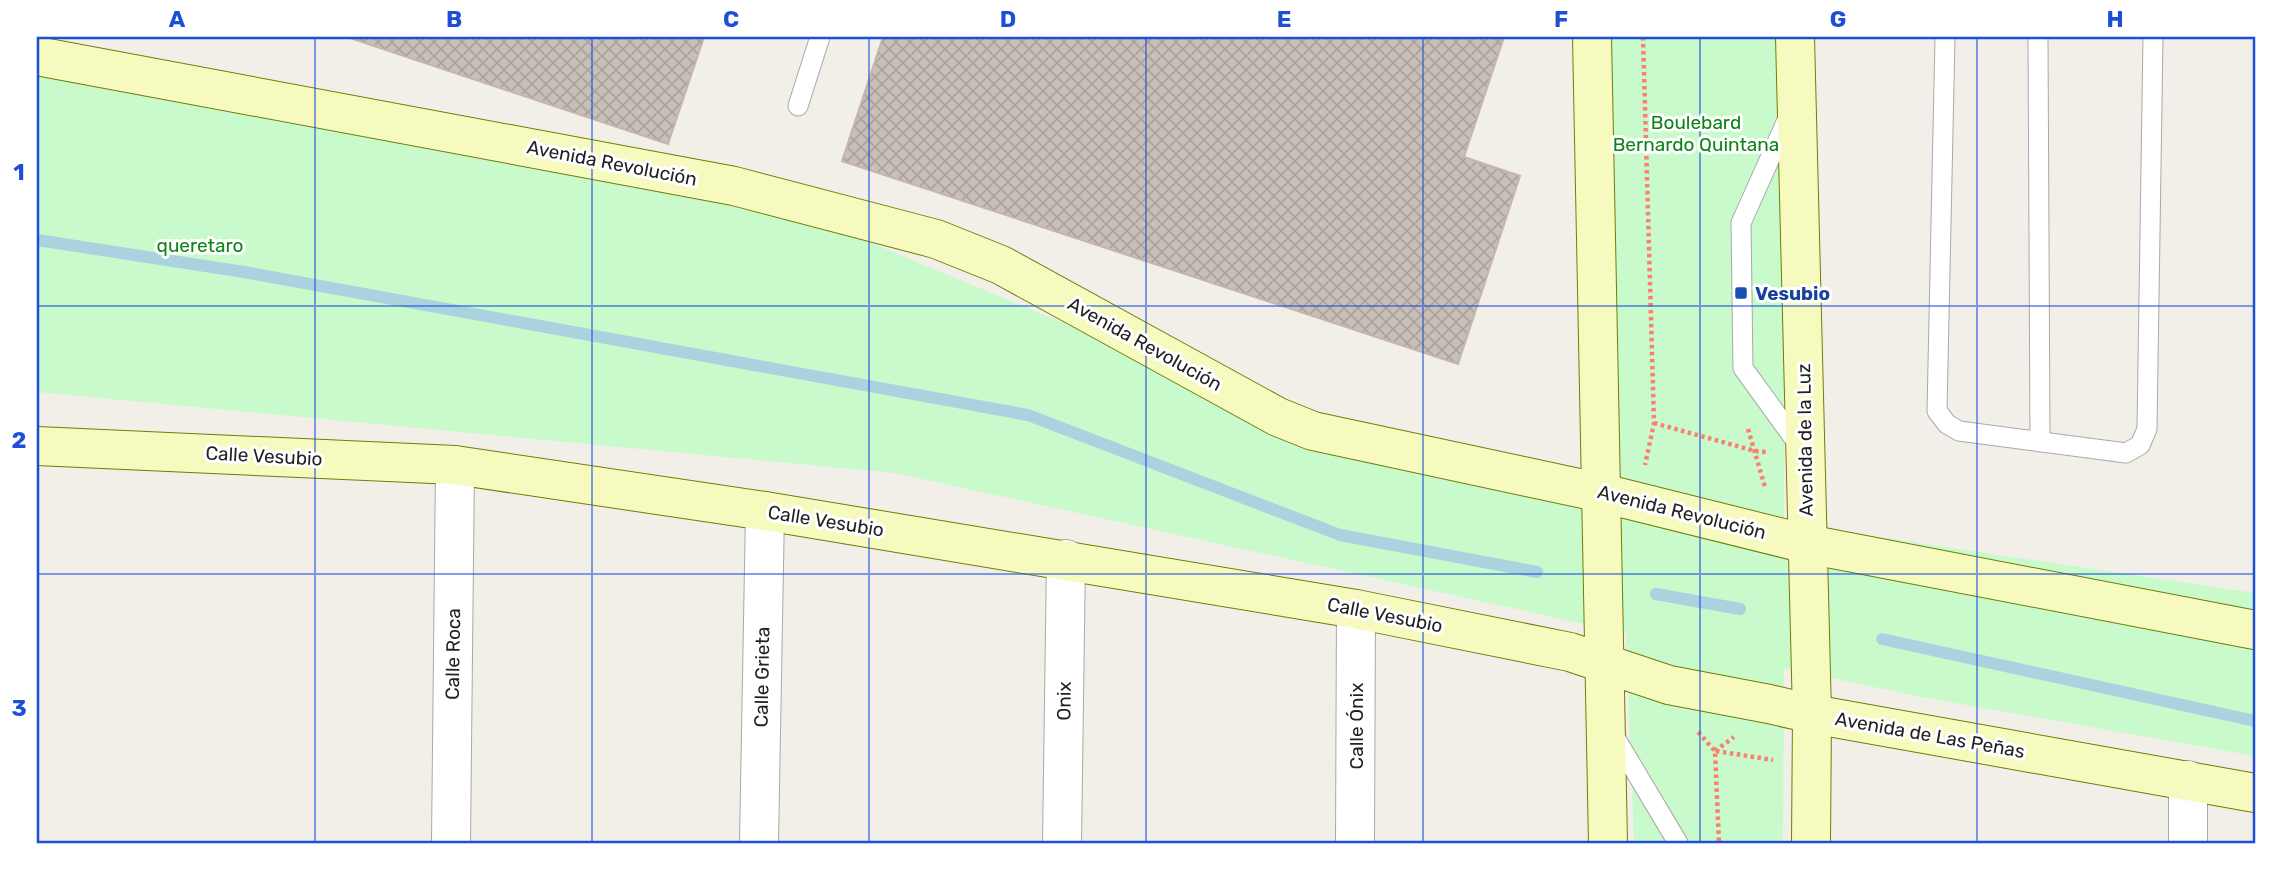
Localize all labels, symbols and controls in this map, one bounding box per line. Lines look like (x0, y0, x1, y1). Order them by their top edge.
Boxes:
text: A (169, 5, 186, 33)
text: B (446, 5, 462, 33)
text: C (723, 5, 739, 33)
text: D (1000, 5, 1016, 33)
text: E (1277, 5, 1291, 33)
text: F (1554, 5, 1568, 33)
text: G (1830, 5, 1846, 33)
text: H (2106, 5, 2124, 33)
park label: Boulebard Bernardo Quintana (1613, 111, 1779, 156)
street label: Avenida Revolución (525, 135, 699, 191)
text: 1 (13, 158, 25, 186)
park label: queretaro (157, 234, 243, 257)
place label: Vesubio (1755, 282, 1830, 305)
marker: Vesubio (1733, 285, 1749, 301)
street label: Avenida Revolución (1064, 292, 1226, 396)
street label: Avenida de la Luz (1792, 363, 1818, 517)
text: 2 (12, 426, 26, 454)
street label: Calle Vesubio (205, 441, 323, 471)
street label: Avenida Revolución (1595, 480, 1769, 544)
street label: Calle Vesubio (766, 500, 886, 542)
street label: Calle Vesubio (1325, 593, 1445, 637)
street label: Calle Roca (441, 608, 465, 700)
street label: Calle Grieta (750, 626, 774, 728)
street label: Onix (1052, 681, 1076, 721)
street label: Calle Ónix (1345, 683, 1368, 769)
text: 3 (11, 694, 27, 722)
street label: Avenida de Las Peñas (1833, 707, 2027, 763)

